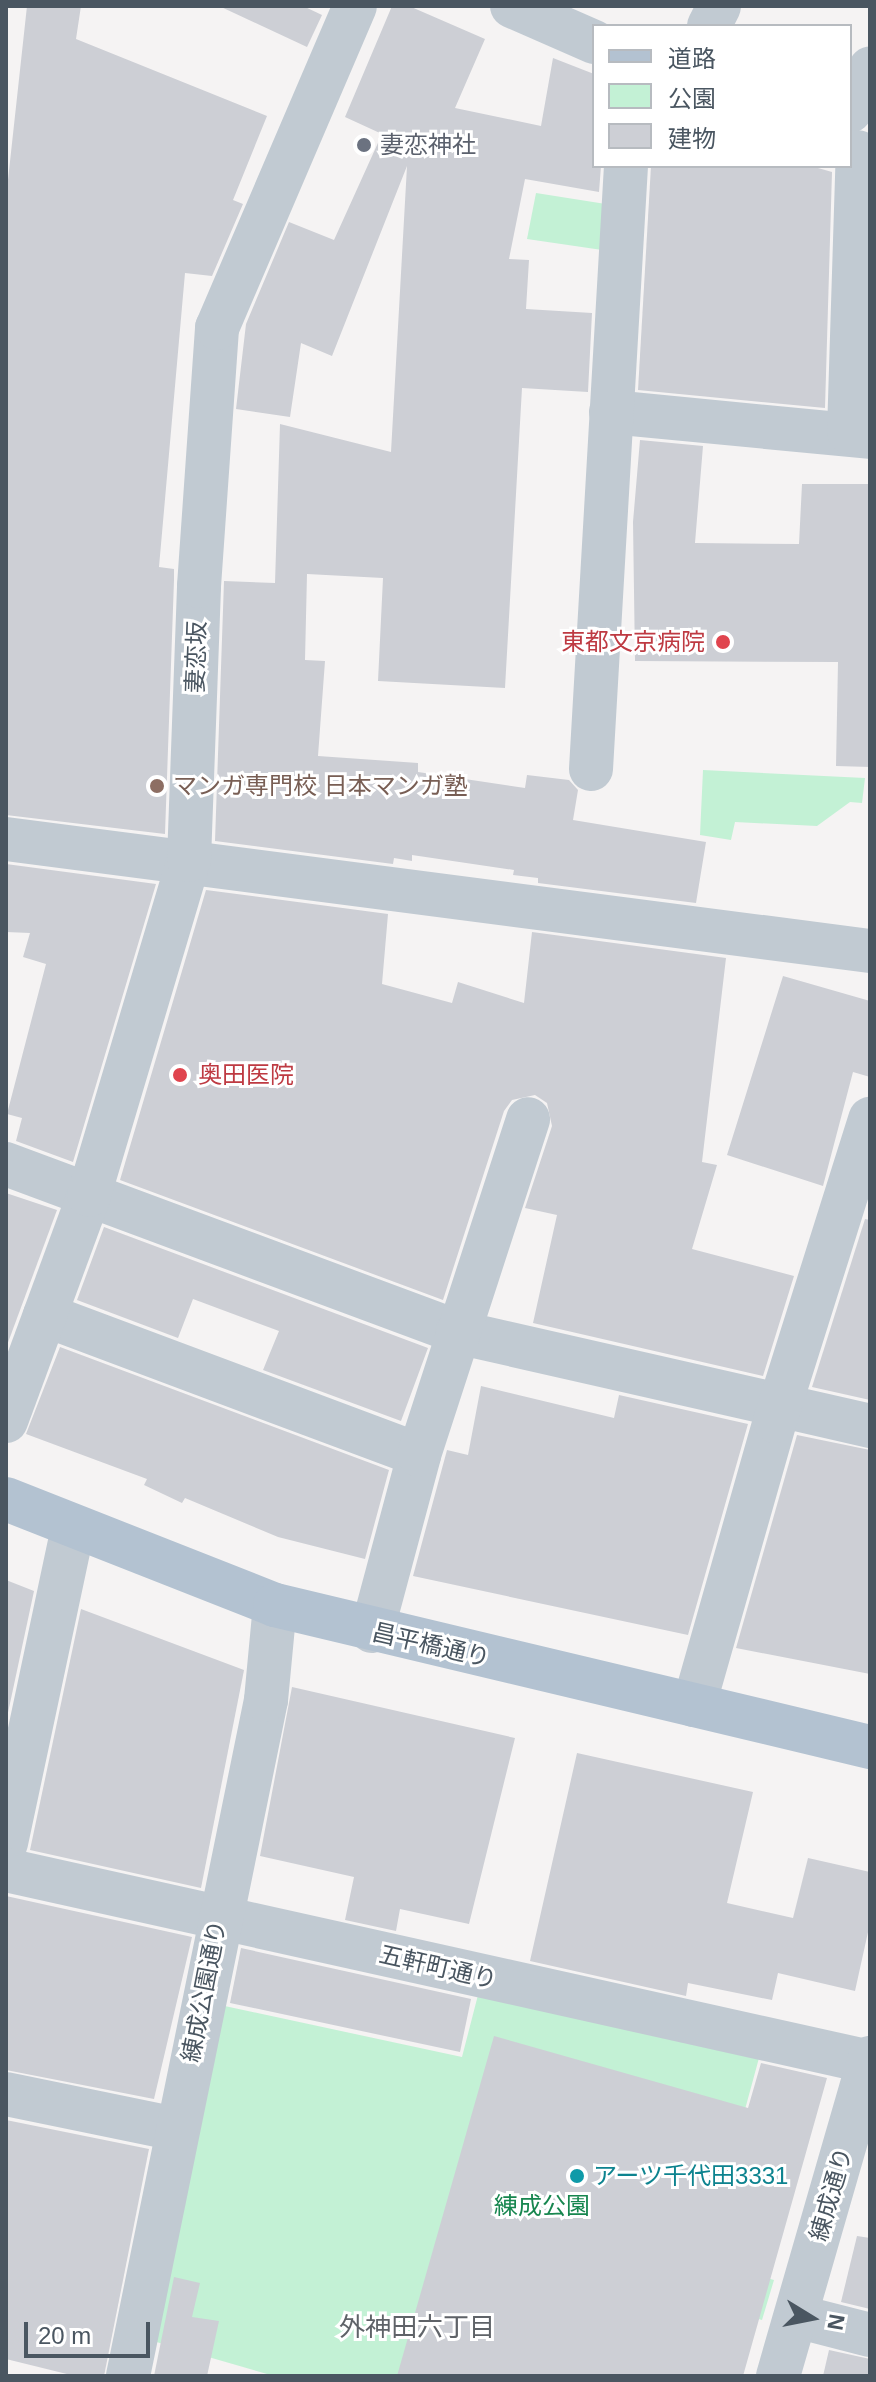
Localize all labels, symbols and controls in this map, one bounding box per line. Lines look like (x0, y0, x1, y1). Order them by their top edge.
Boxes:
legend (592, 24, 852, 168)
text: 道路 (668, 45, 716, 72)
text: 公園 (668, 85, 716, 112)
text: 建物 (668, 125, 716, 152)
place label: 妻恋神社 (380, 131, 476, 159)
marker: 妻恋神社 (355, 136, 373, 154)
street label: 妻恋坂 (180, 621, 212, 693)
place label: 東都文京病院 (561, 628, 705, 656)
marker: 東都文京病院 (712, 631, 734, 653)
place label: マンガ専門校 日本マンガ塾 (173, 772, 468, 800)
marker: マンガ専門校 日本マンガ塾 (148, 777, 166, 795)
place label: 奥田医院 (198, 1061, 294, 1089)
marker: 奥田医院 (169, 1064, 191, 1086)
street label: 昌平橋通り (369, 1617, 493, 1673)
street label: 練成公園通り (176, 1918, 232, 2064)
street label: 五軒町通り (376, 1939, 500, 1995)
street label: 練成通り (804, 2144, 858, 2244)
place label: アーツ千代田3331 (593, 2162, 789, 2190)
marker: アーツ千代田3331 (568, 2167, 586, 2185)
park label: 練成公園 (494, 2192, 590, 2220)
north arrow (772, 2278, 852, 2358)
scale bar (28, 2306, 154, 2356)
district label: 外神田六丁目 (339, 2312, 495, 2344)
text: N (822, 2312, 850, 2332)
text: 20 m (38, 2322, 91, 2349)

